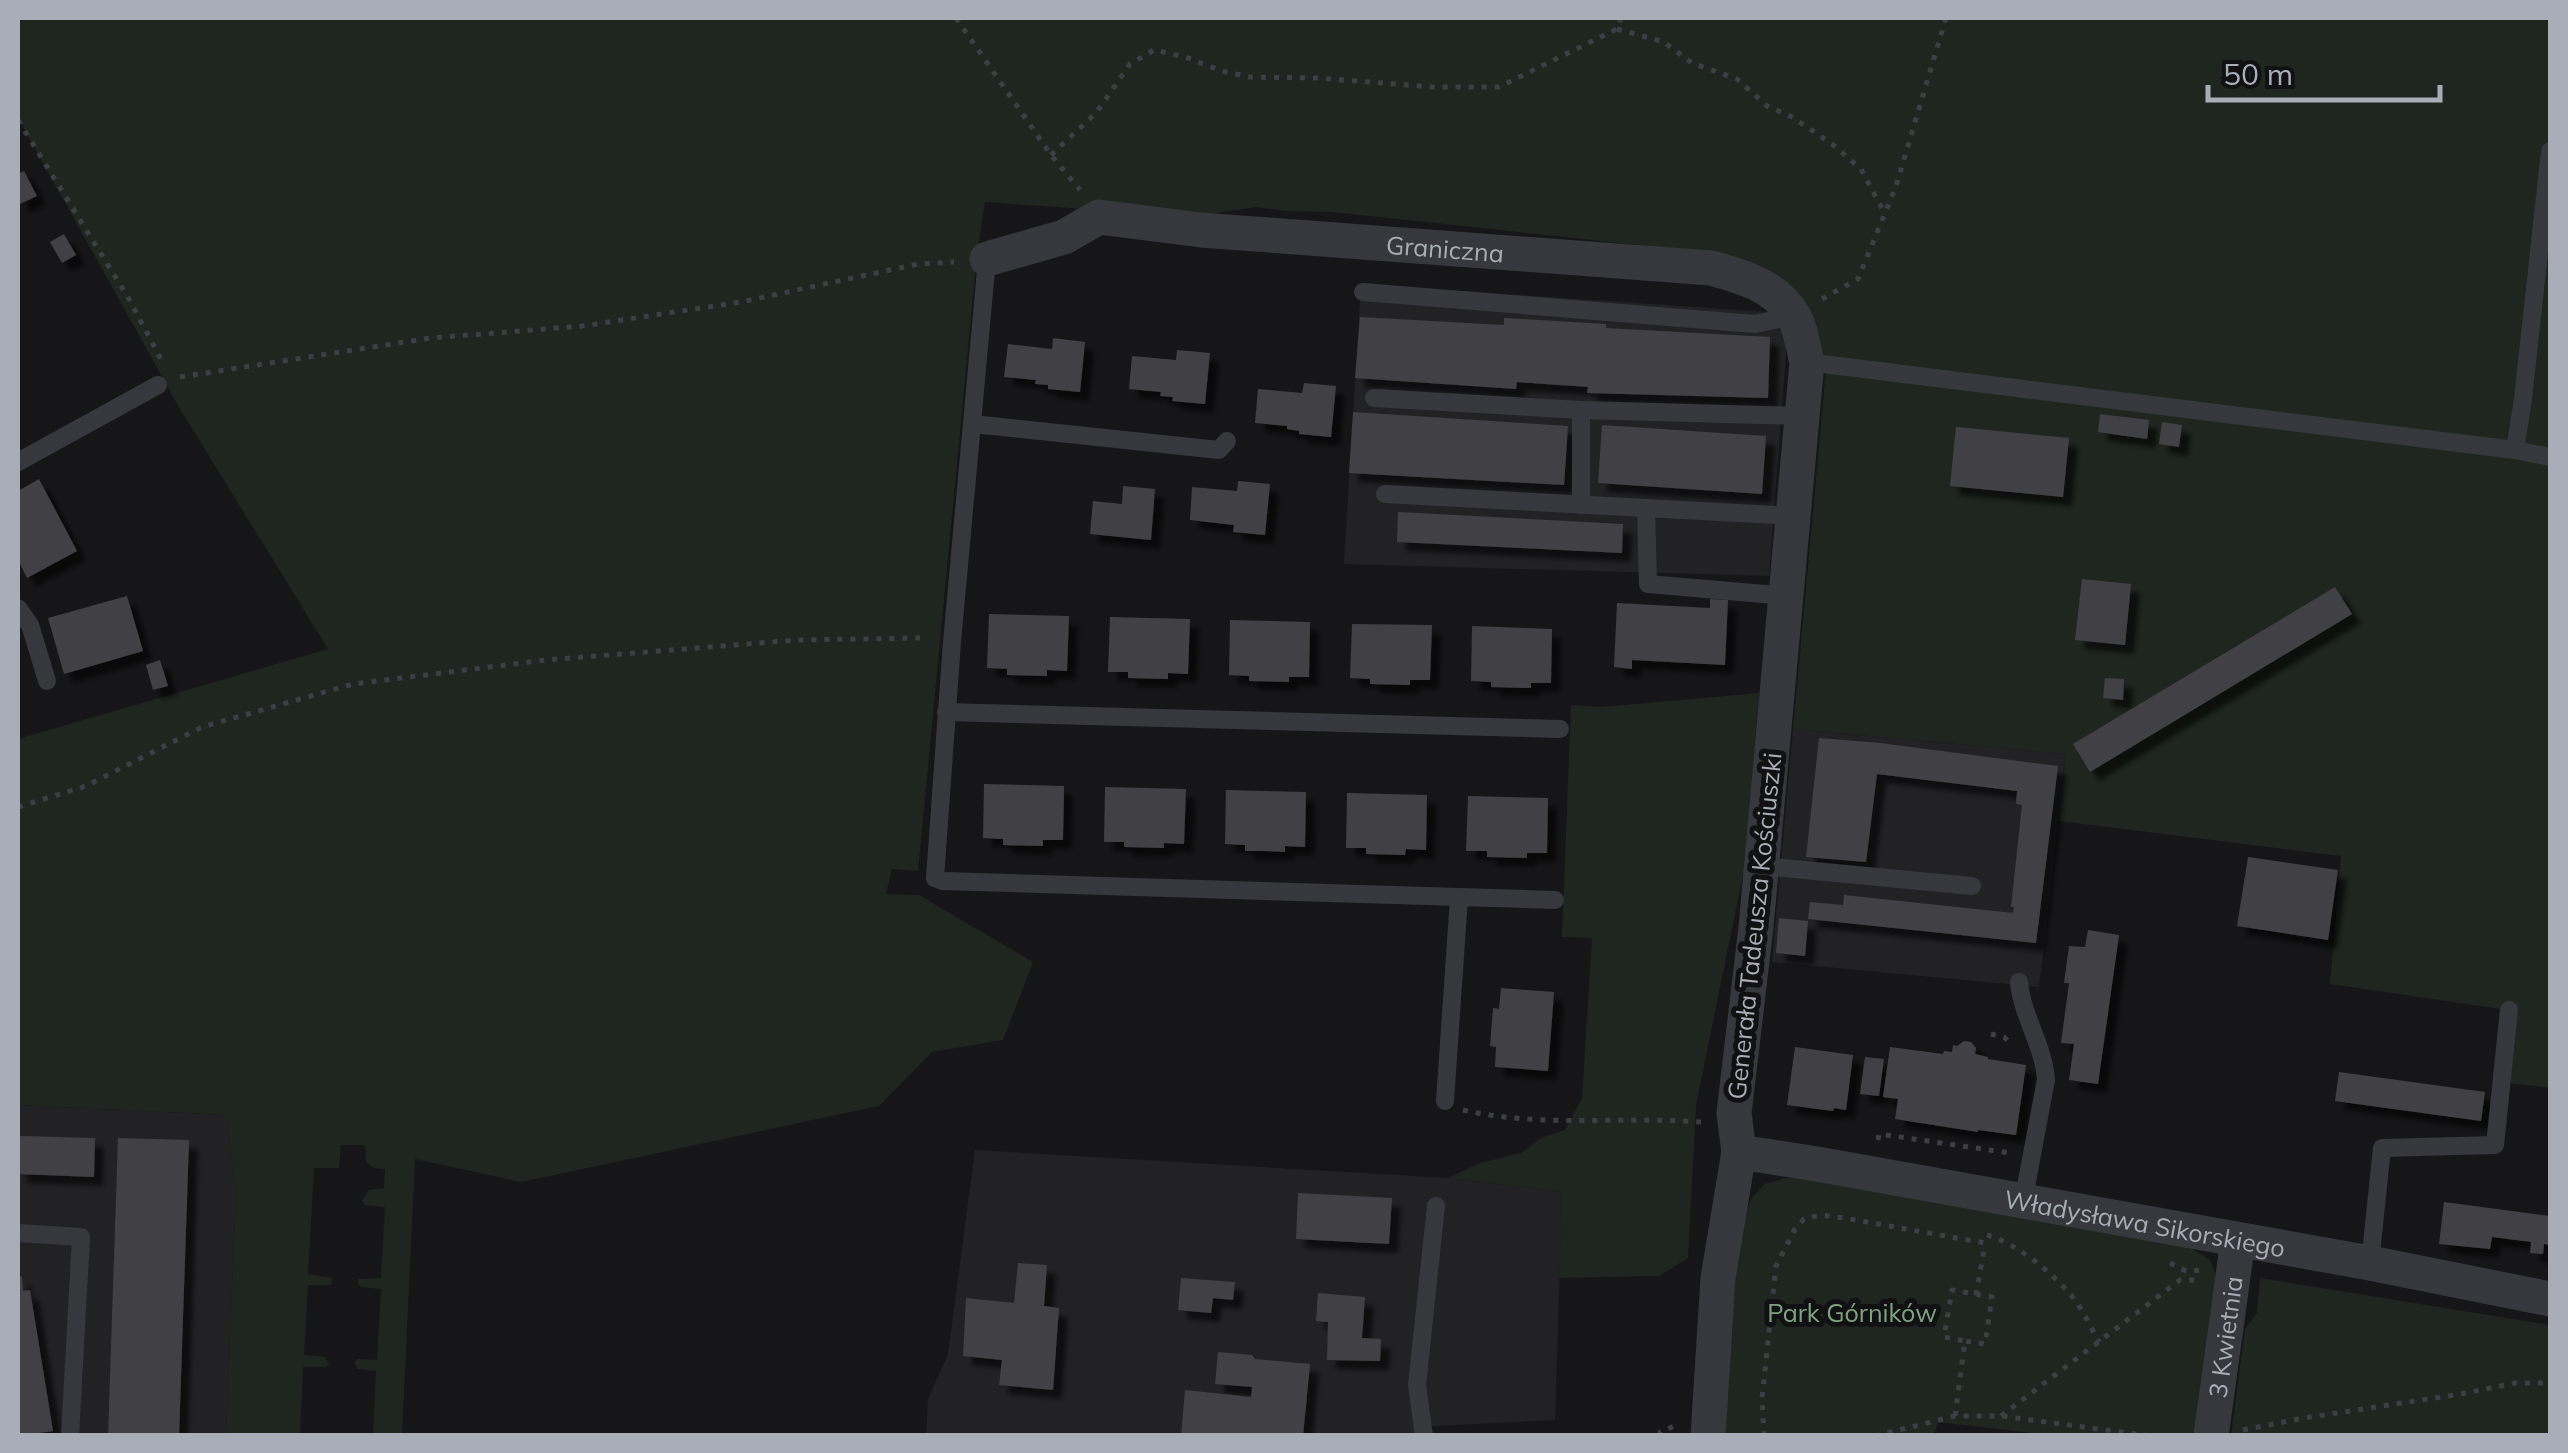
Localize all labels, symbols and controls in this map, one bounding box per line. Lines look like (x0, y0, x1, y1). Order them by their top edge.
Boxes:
scale bar (2208, 40, 2440, 102)
text: 50 m (2223, 55, 2293, 93)
street label: Graniczna (1385, 228, 1505, 268)
street label: Generała Tadeusza Kościuszki (1720, 751, 1788, 1101)
street label: Władysława Sikorskiego (2002, 1182, 2288, 1263)
street label: 3 Kwietnia (2201, 1274, 2248, 1400)
park label: Park Górników (1767, 1297, 1937, 1328)

